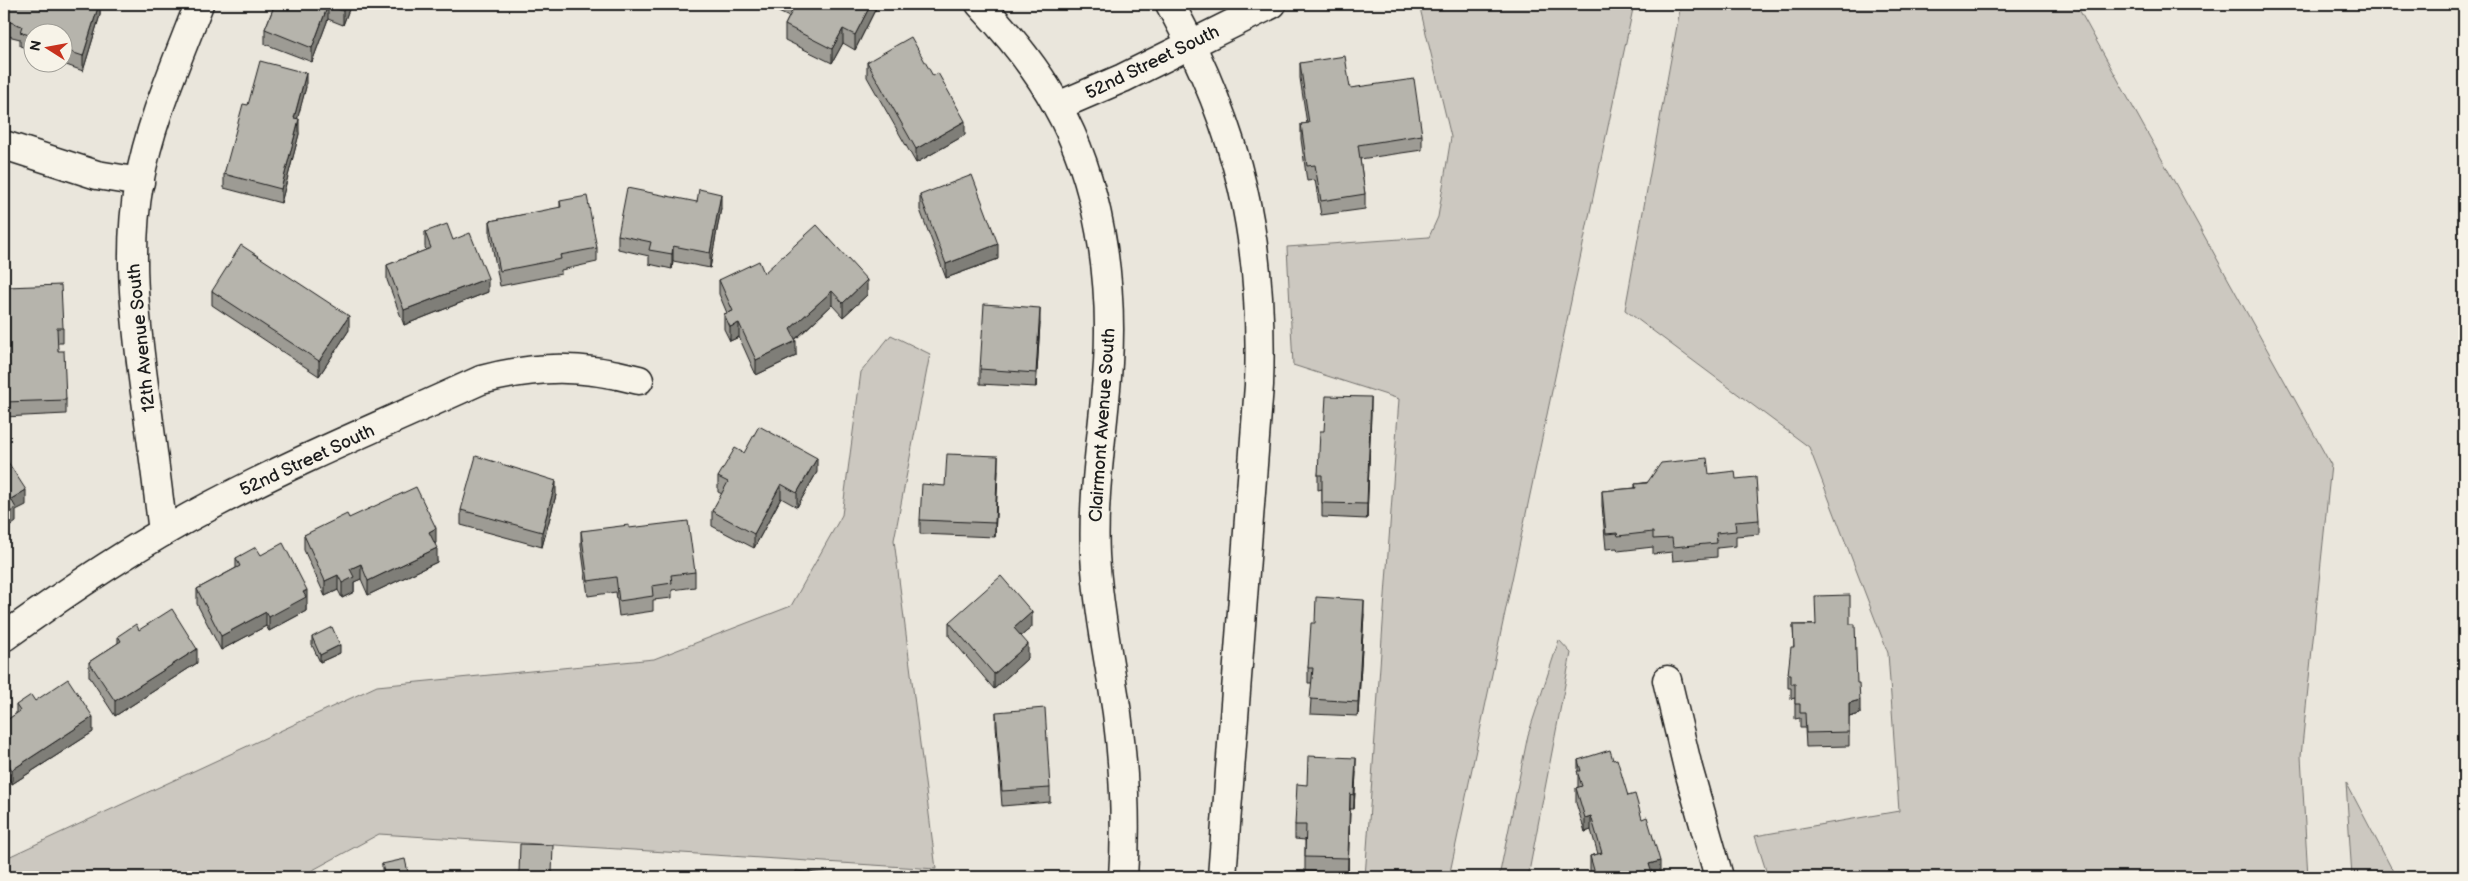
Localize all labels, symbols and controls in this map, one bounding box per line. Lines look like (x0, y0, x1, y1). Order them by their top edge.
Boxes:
street label: 52nd Street South (1082, 21, 1223, 104)
north arrow (22, 22, 72, 72)
text: N (26, 39, 45, 52)
street label: 12th Avenue South (123, 263, 160, 413)
street label: Clairmont Avenue South (1085, 327, 1120, 523)
street label: 52nd Street South (236, 420, 378, 501)

